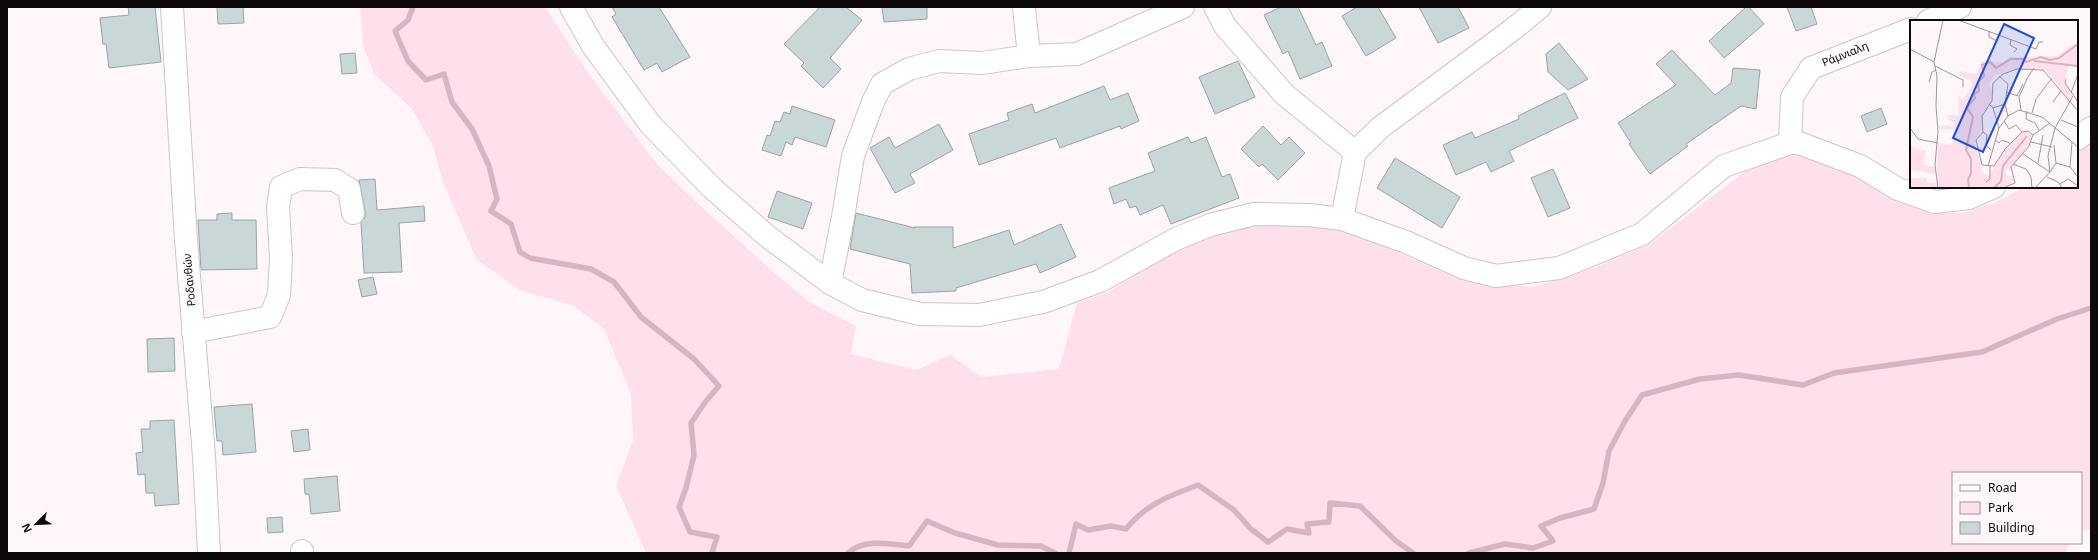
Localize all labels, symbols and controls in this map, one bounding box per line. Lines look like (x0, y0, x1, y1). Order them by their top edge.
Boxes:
inset map (1910, 20, 2078, 188)
street label: Ράμνιαλη (1819, 37, 1870, 70)
street label: Ροδανθών (179, 253, 198, 307)
legend (1952, 472, 2082, 544)
text: Road (1988, 479, 2017, 496)
text: Park (1988, 499, 2014, 516)
north arrow (16, 504, 56, 544)
text: Building (1988, 519, 2035, 536)
text: N (18, 521, 35, 535)

